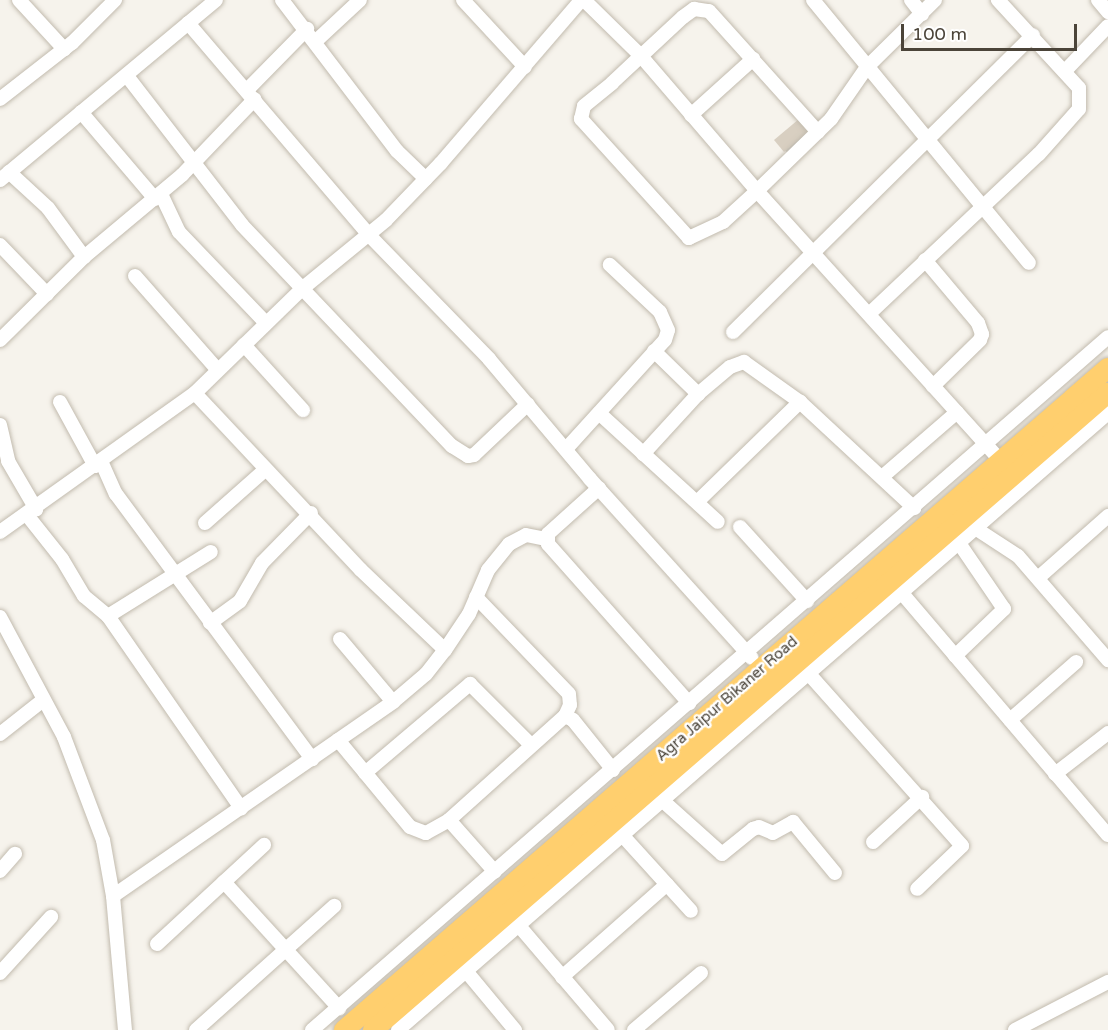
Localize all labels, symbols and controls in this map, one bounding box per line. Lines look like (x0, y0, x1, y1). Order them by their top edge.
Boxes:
scale bar (904, 12, 1080, 50)
text: 100 m (912, 23, 967, 45)
street label: Agra Jaipur Bikaner Road (653, 633, 801, 765)

